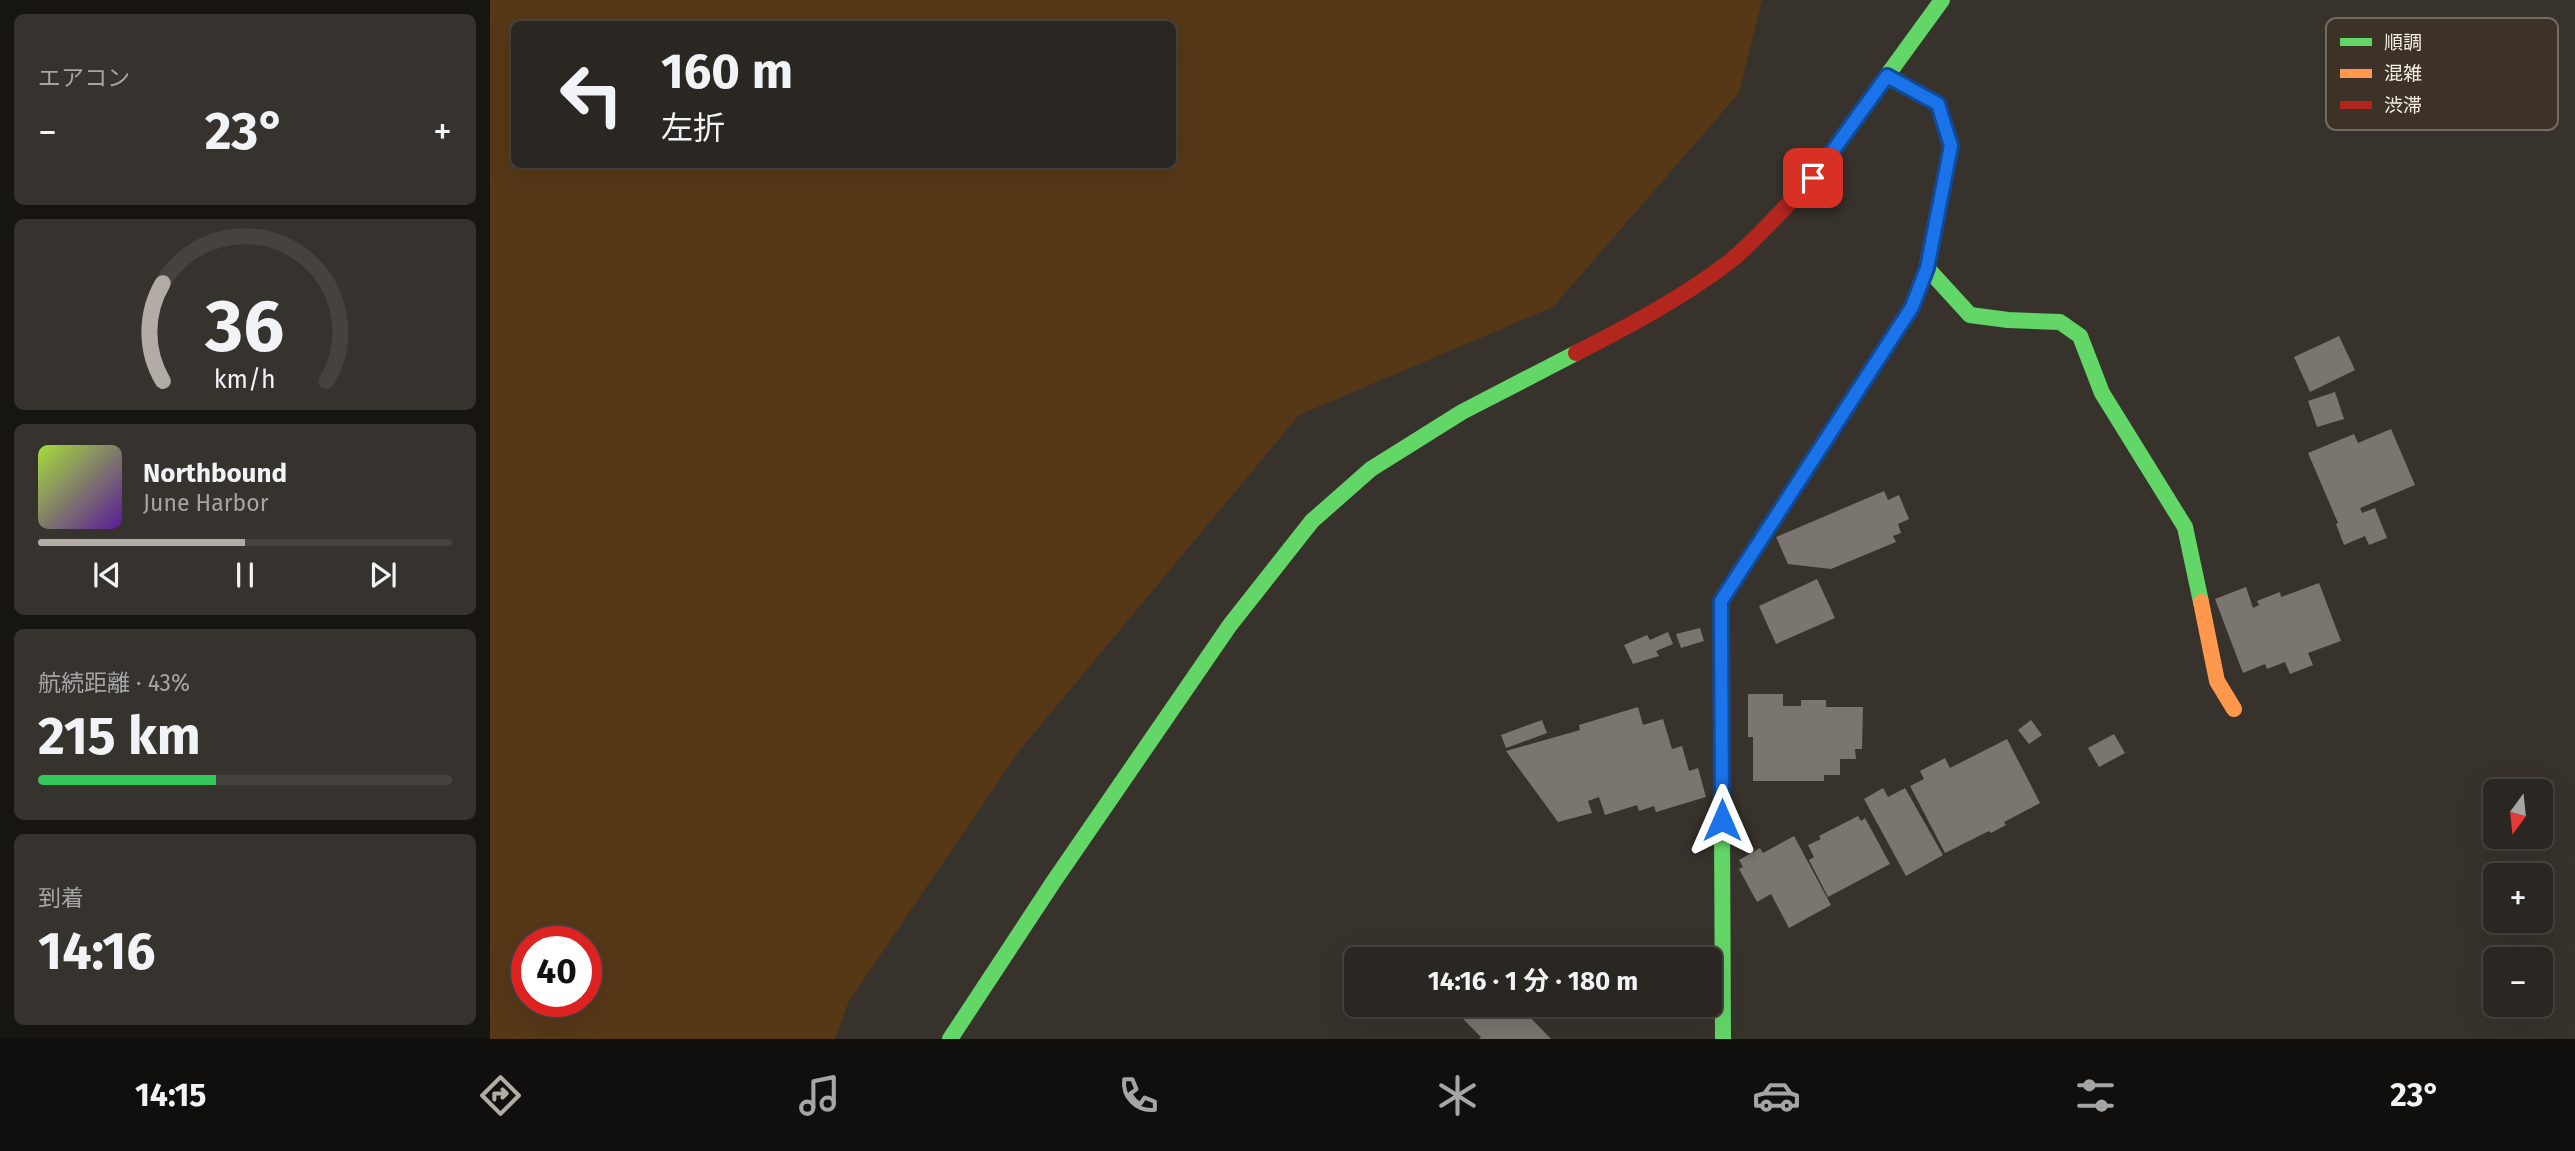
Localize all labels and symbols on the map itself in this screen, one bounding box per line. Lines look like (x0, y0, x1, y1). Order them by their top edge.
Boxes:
legend (2326, 18, 2558, 130)
text: 順調 (2384, 31, 2422, 54)
text: 混雑 (2384, 62, 2422, 85)
text: 渋滞 (2384, 94, 2422, 117)
pin (1783, 148, 1843, 208)
north arrow (2483, 779, 2553, 849)
position arrow (1685, 783, 1759, 857)
speed limit sign: 40 (511, 926, 602, 1017)

